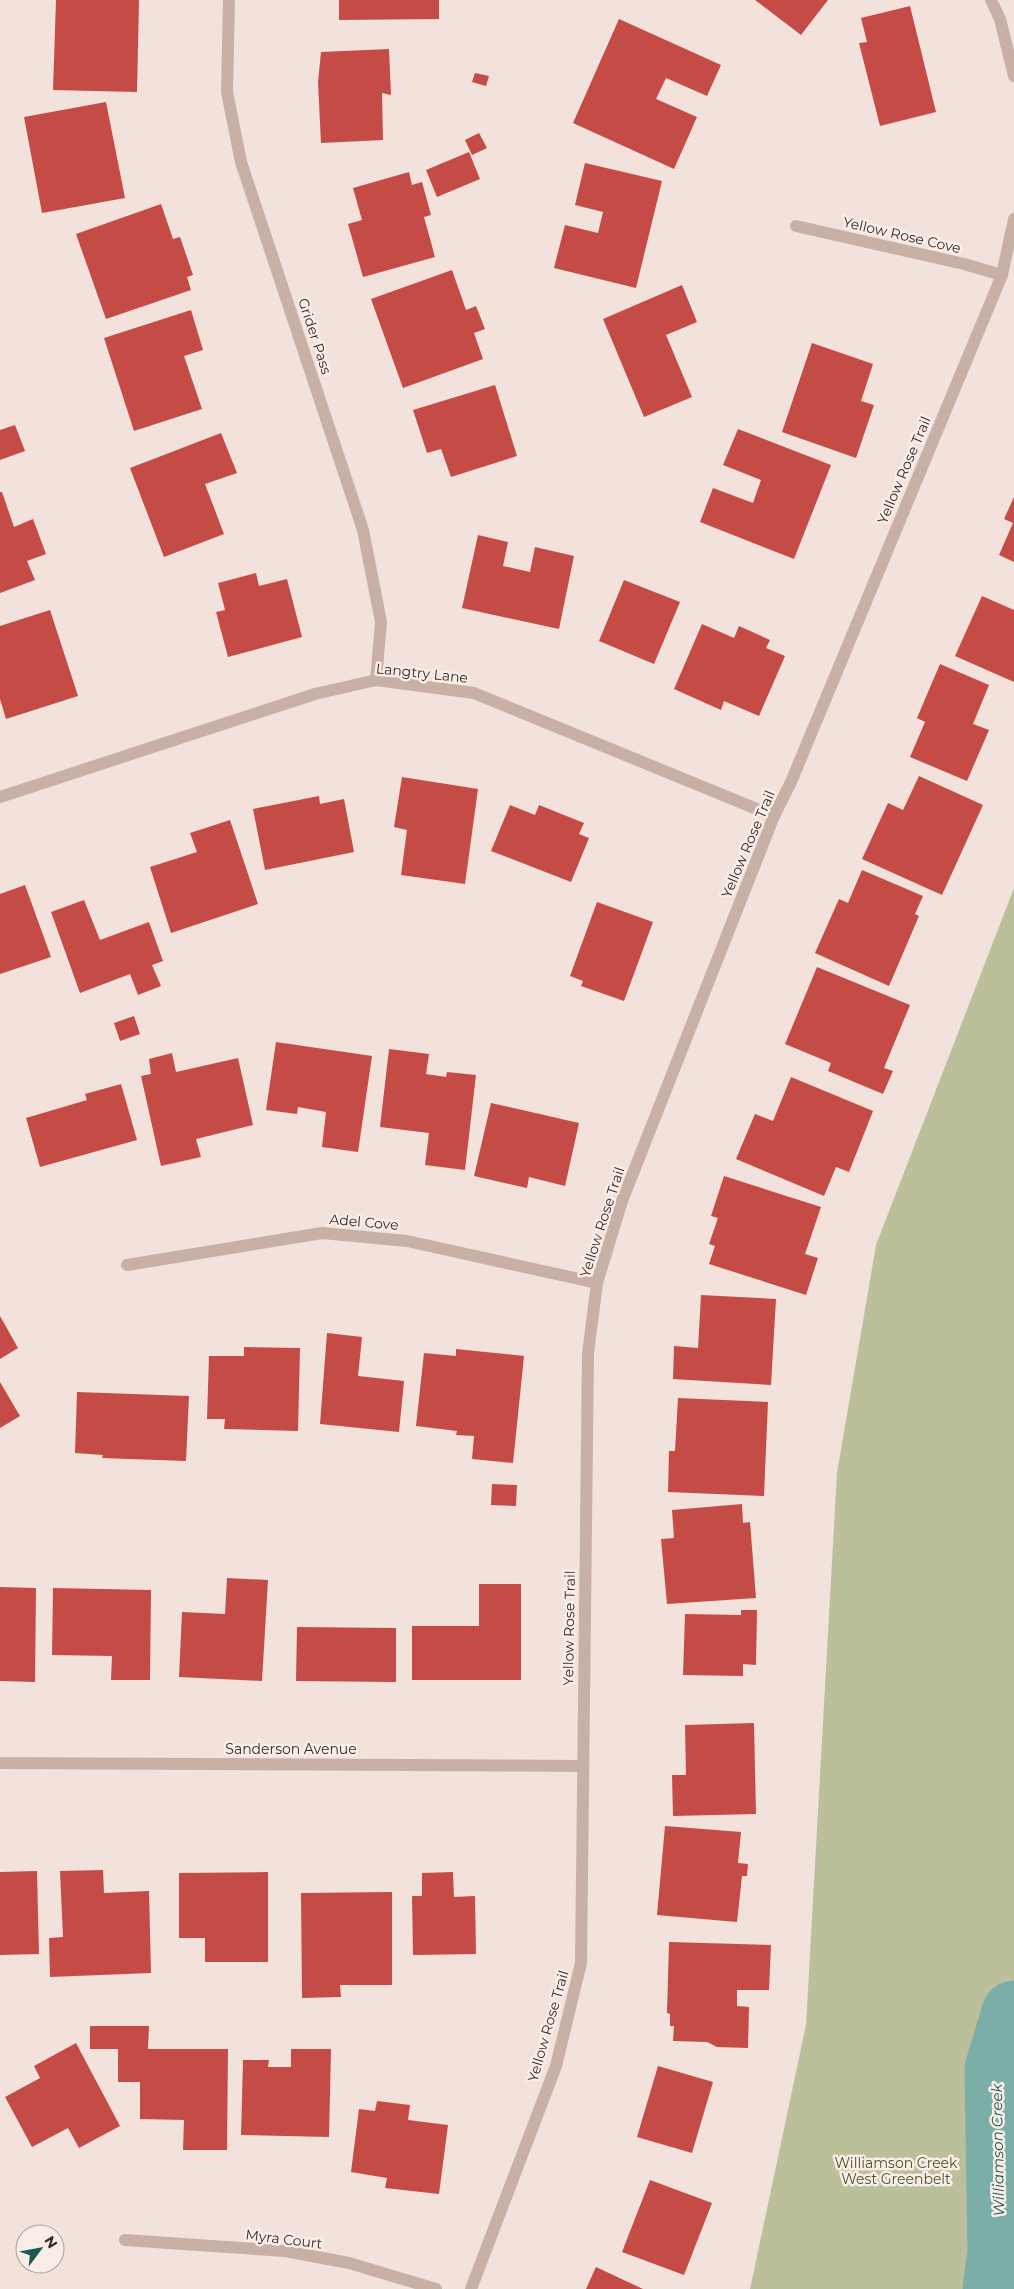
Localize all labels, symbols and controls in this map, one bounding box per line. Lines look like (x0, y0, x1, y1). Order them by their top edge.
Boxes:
street label: Yellow Rose Cove (841, 213, 963, 257)
street label: Grider Pass (294, 296, 336, 377)
street label: Yellow Rose Trail (873, 413, 935, 527)
street label: Langtry Lane (375, 659, 469, 687)
street label: Yellow Rose Trail (717, 787, 779, 901)
street label: Yellow Rose Trail (576, 1164, 628, 1280)
street label: Adel Cove (329, 1210, 399, 1234)
street label: Yellow Rose Trail (559, 1570, 579, 1686)
street label: Sanderson Avenue (225, 1740, 357, 1758)
street label: Yellow Rose Trail (523, 1968, 573, 2084)
water label: Williamson Creek (987, 2082, 1008, 2217)
park label: Williamson Creek West Greenbelt (835, 2154, 958, 2188)
north arrow (15, 2224, 65, 2274)
street label: Myra Court (245, 2225, 324, 2253)
text: N (40, 2233, 62, 2252)

